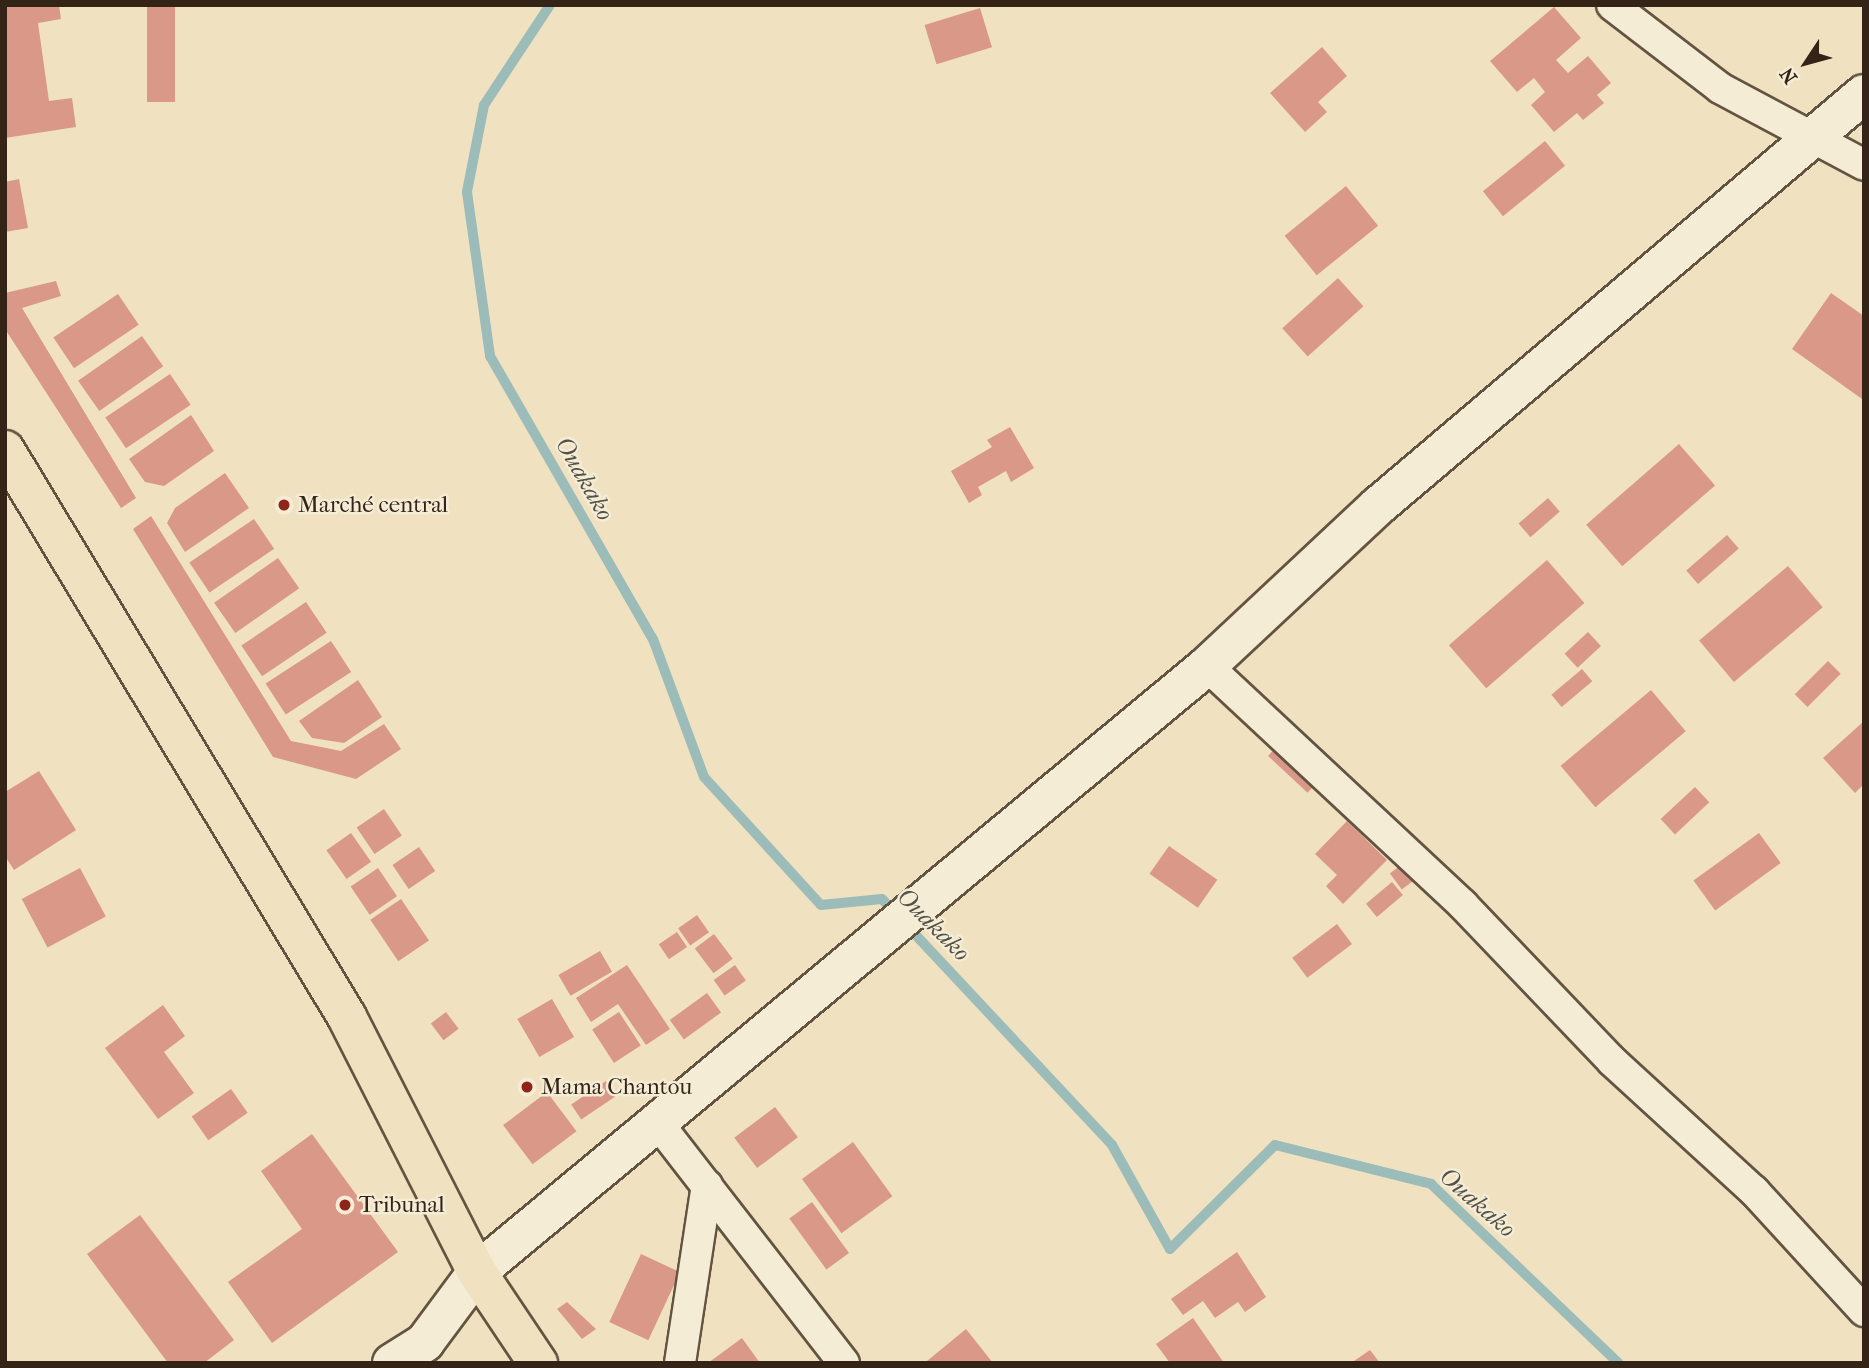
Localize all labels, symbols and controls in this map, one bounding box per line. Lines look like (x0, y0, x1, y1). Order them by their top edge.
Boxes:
north arrow (1771, 28, 1841, 98)
text: N (1776, 63, 1802, 88)
water label: Ouakako (549, 432, 619, 526)
place label: Marché central (298, 491, 448, 519)
marker: Marché central (276, 497, 292, 513)
water label: Ouakako (890, 882, 976, 968)
place label: Mama Chantou (541, 1073, 692, 1101)
marker: Mama Chantou (519, 1079, 535, 1095)
water label: Ouakako (1433, 1162, 1521, 1244)
place label: Tribunal (359, 1191, 445, 1219)
marker: Tribunal (337, 1197, 353, 1213)

